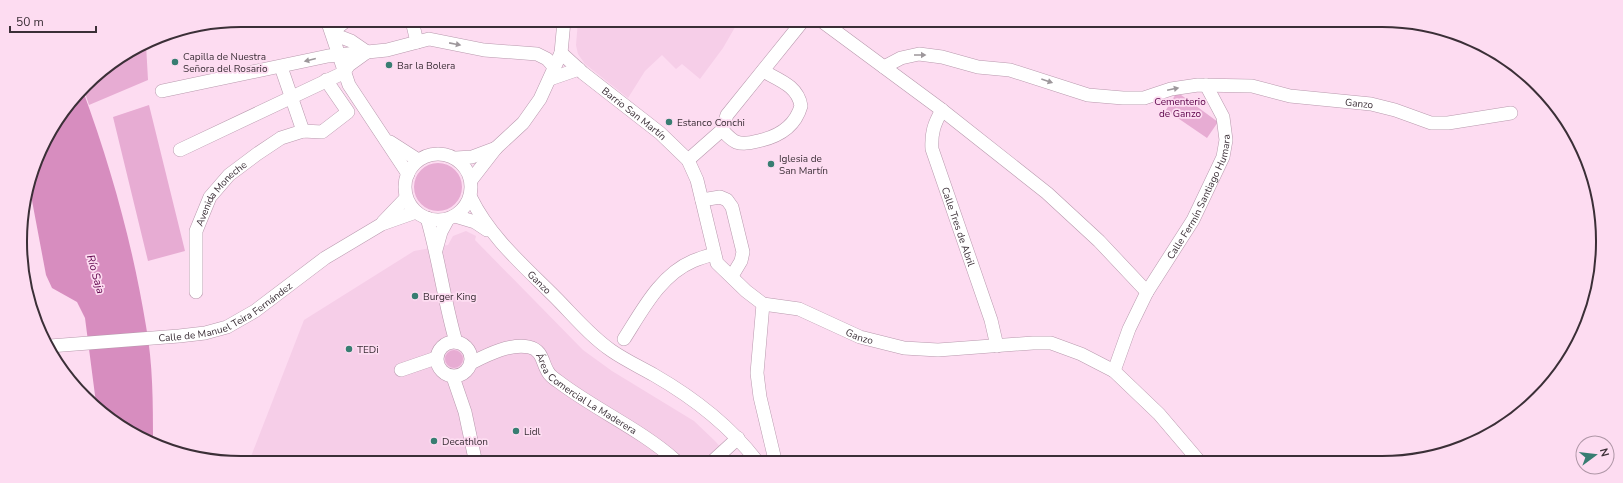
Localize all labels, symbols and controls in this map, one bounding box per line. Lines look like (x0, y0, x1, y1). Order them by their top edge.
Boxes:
scale bar (10, 8, 96, 34)
text: 50 m (16, 14, 44, 30)
one-way arrow (449, 41, 461, 47)
place label: Capilla de Nuestra Señora del Rosario (183, 50, 268, 76)
one-way arrow (914, 52, 927, 58)
marker: Capilla de Nuestra Señora del Rosario (170, 57, 180, 67)
one-way arrow (303, 57, 315, 63)
place label: Bar la Bolera (397, 59, 455, 73)
marker: Bar la Bolera (384, 60, 394, 70)
one-way arrow (1041, 79, 1053, 85)
street label: Barrio San Martín (599, 84, 669, 144)
one-way arrow (1167, 86, 1179, 92)
park label: Cementerio de Ganzo (1154, 95, 1206, 121)
street label: Ganzo (1344, 95, 1374, 112)
place label: Estanco Conchi (677, 116, 745, 130)
marker: Estanco Conchi (664, 117, 674, 127)
street label: Calle Fermín Santiago Humara (1164, 134, 1234, 262)
place label: Iglesia de San Martín (779, 152, 828, 178)
street label: Avenida Moneche (193, 158, 250, 228)
marker: Iglesia de San Martín (766, 159, 776, 169)
street label: Calle Tres de Abril (938, 185, 978, 268)
water label: Río Saja (83, 253, 108, 296)
street label: Ganzo (524, 268, 554, 298)
street label: Calle de Manuel Teira Fernández (158, 279, 296, 346)
place label: Burger King (423, 290, 476, 304)
marker: Burger King (410, 291, 420, 301)
street label: Ganzo (843, 325, 875, 348)
place label: TEDi (357, 343, 379, 357)
marker: TEDi (344, 344, 354, 354)
street label: Área Comercial La Maderera (532, 350, 639, 438)
place label: Lidl (524, 425, 541, 439)
marker: Lidl (511, 426, 521, 436)
place label: Decathlon (442, 435, 488, 449)
north arrow (1575, 435, 1615, 475)
marker: Decathlon (429, 436, 439, 446)
text: N (1596, 447, 1612, 458)

